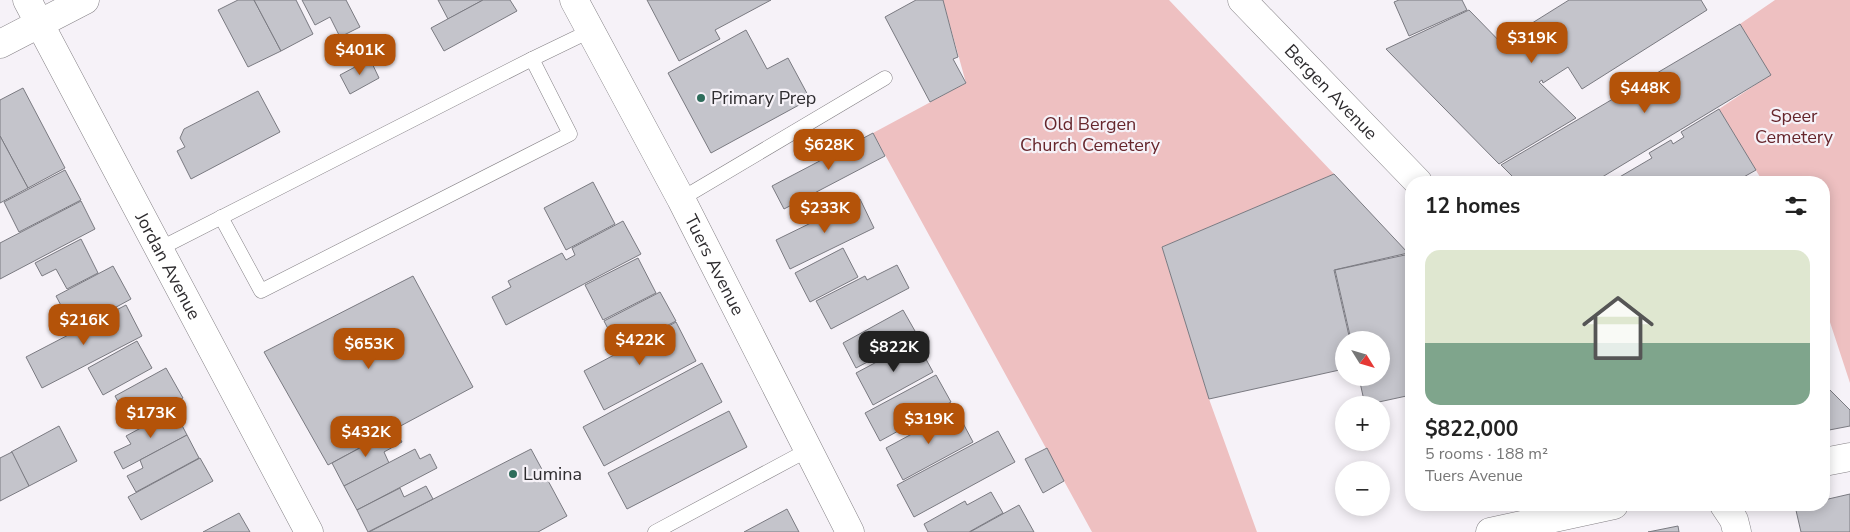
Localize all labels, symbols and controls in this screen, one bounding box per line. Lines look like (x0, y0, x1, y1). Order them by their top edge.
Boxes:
pin: $319K (1497, 22, 1567, 64)
text: $319K (1507, 27, 1557, 49)
pin: $401K (325, 34, 395, 76)
text: $401K (335, 39, 385, 61)
street label: Bergen Avenue (1279, 39, 1383, 145)
pin: $448K (1610, 72, 1680, 114)
text: $448K (1620, 77, 1670, 99)
place label: Primary Prep (711, 86, 816, 110)
marker: Primary Prep (695, 92, 707, 104)
park label: Speer Cemetery (1755, 104, 1834, 149)
park label: Old Bergen Church Cemetery (1020, 112, 1161, 157)
pin: $628K (794, 128, 864, 171)
text: $628K (804, 134, 854, 156)
pin: $233K (790, 192, 860, 234)
text: 12 homes (1425, 192, 1520, 220)
icon: filters (1782, 192, 1810, 220)
text: $233K (800, 197, 850, 219)
street label: Jordan Avenue (129, 207, 206, 324)
street label: Tuers Avenue (679, 210, 750, 320)
icon: home (1573, 283, 1663, 373)
pin: $216K (49, 304, 119, 346)
text: $216K (59, 309, 109, 331)
pin: $422K (605, 324, 675, 366)
pin: $653K (334, 328, 404, 370)
text: $422K (615, 329, 665, 351)
pin: $822K (859, 330, 929, 373)
north arrow (1335, 331, 1390, 386)
map controls (1335, 331, 1390, 516)
text: $653K (344, 333, 394, 355)
text: $822K (869, 336, 919, 358)
pin: $173K (116, 396, 186, 439)
button: + (1335, 396, 1390, 451)
text: $173K (126, 402, 176, 424)
pin: $319K (894, 402, 964, 445)
text: $319K (904, 408, 954, 430)
text: $822,000 (1425, 415, 1518, 443)
pin: $432K (331, 416, 401, 458)
text: $432K (341, 421, 391, 443)
text: 5 rooms · 188 m² (1425, 443, 1548, 465)
button: − (1335, 461, 1390, 516)
place label: Lumina (523, 462, 582, 486)
text: Tuers Avenue (1425, 465, 1523, 487)
marker: Lumina (507, 468, 519, 480)

